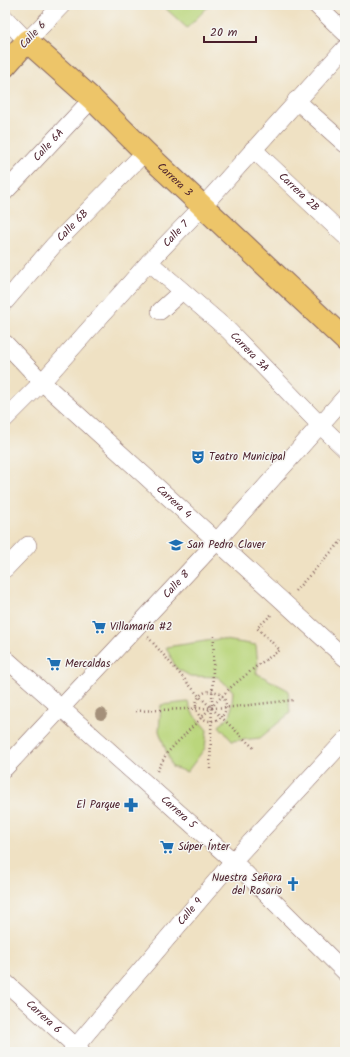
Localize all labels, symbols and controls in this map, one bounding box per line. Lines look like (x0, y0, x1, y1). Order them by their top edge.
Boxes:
street label: Calle 6 (15, 17, 51, 53)
scale bar (204, 18, 256, 44)
text: 20 m (210, 23, 238, 42)
street label: Calle 6A (29, 125, 69, 166)
street label: Carrera 3 (153, 158, 197, 201)
street label: Carrera 2B (274, 168, 323, 216)
street label: Calle 6B (52, 205, 93, 246)
street label: Calle 7 (159, 216, 194, 252)
street label: Carrera 3A (225, 328, 274, 377)
place label: Teatro Municipal (209, 448, 286, 466)
theatre icon: Teatro Municipal (190, 449, 206, 465)
street label: Carrera 4 (152, 481, 196, 523)
place label: San Pedro Claver (187, 536, 267, 554)
school or university icon: San Pedro Claver (168, 537, 184, 553)
street label: Calle 8 (158, 566, 194, 603)
place label: Villamaría #2 (110, 618, 172, 636)
supermarket icon: Villamaría #2 (91, 619, 107, 635)
place label: Mercaldas (65, 655, 111, 673)
supermarket icon: Mercaldas (46, 656, 62, 672)
street label: Carrera 5 (156, 791, 201, 834)
place label: El Parque (76, 796, 120, 814)
pharmacy icon: El Parque (123, 797, 139, 813)
place label: Súper Ínter (178, 838, 231, 856)
supermarket icon: Súper Ínter (159, 839, 175, 855)
place label: Nuestra Señora del Rosario (212, 869, 282, 900)
church icon: Nuestra Señora del Rosario (285, 876, 301, 892)
street label: Calle 9 (173, 893, 208, 930)
street label: Carrera 6 (21, 996, 66, 1038)

